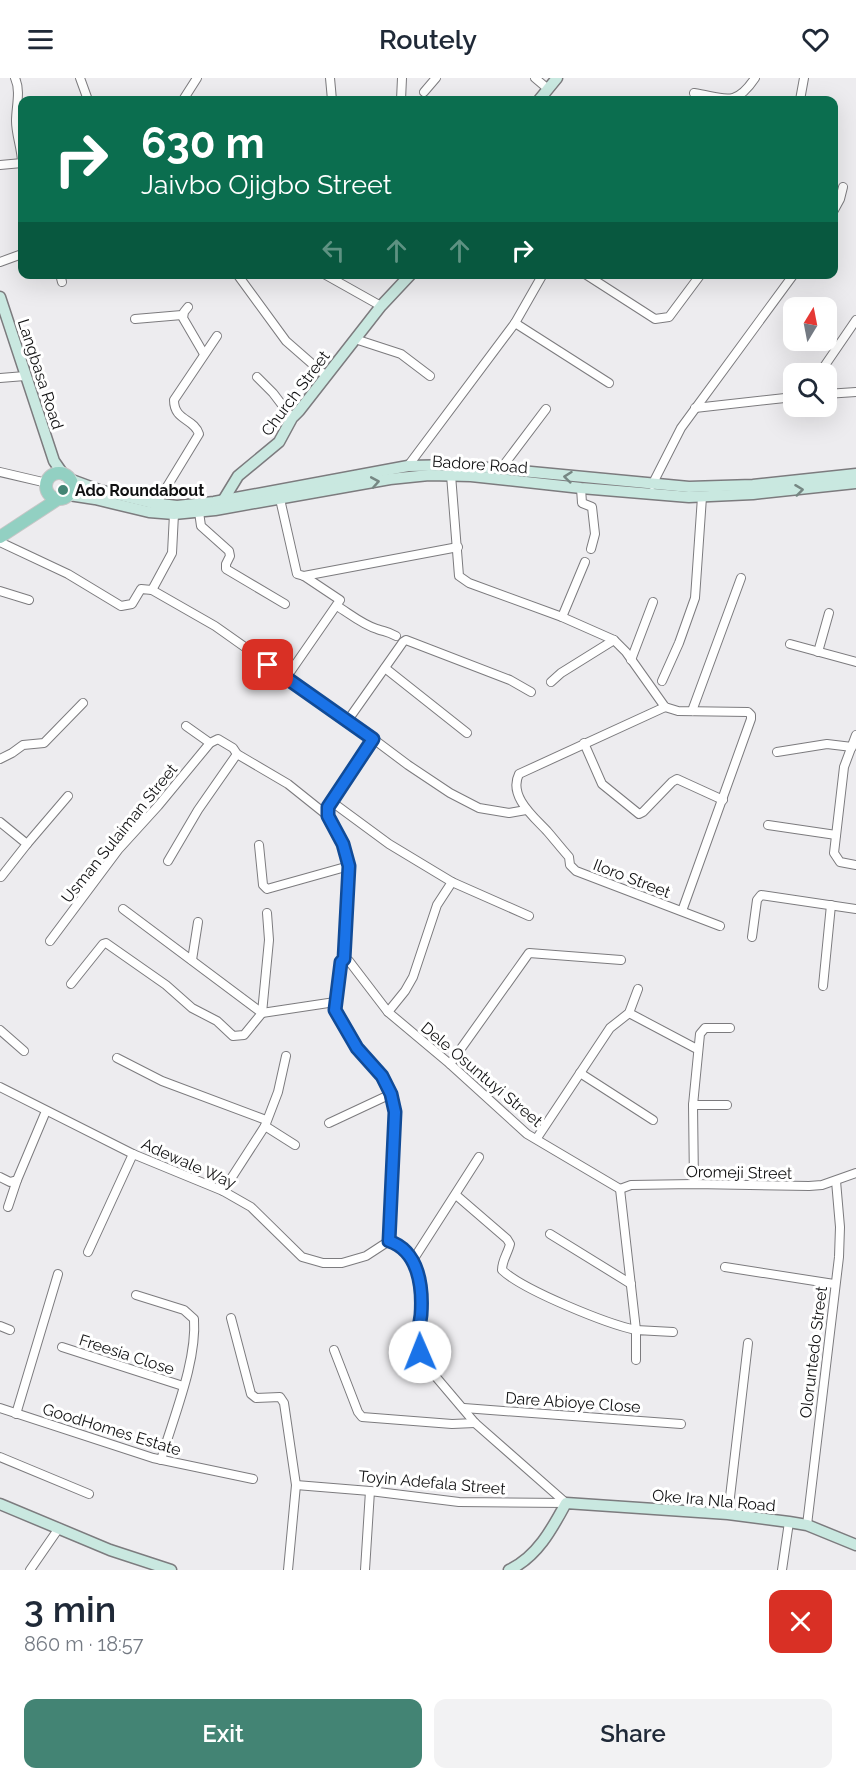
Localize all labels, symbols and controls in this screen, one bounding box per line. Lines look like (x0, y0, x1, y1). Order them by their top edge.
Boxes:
icon: menu (24, 23, 57, 56)
icon: heart (799, 23, 832, 56)
text: Routely (379, 24, 477, 55)
text: 630 m (141, 119, 265, 168)
icon: right (42, 120, 120, 198)
text: Jaivbo Ojigbo Street (141, 169, 392, 200)
icon: left (317, 234, 350, 267)
icon: ahead (380, 234, 413, 267)
icon: ahead (443, 234, 476, 267)
icon: right (506, 234, 539, 267)
north arrow (783, 297, 837, 351)
map controls (783, 297, 837, 417)
street label: Langbasa Road (14, 317, 67, 432)
street label: Church Street (257, 346, 334, 440)
button: search (783, 363, 837, 417)
street label: Badore Road (431, 452, 529, 477)
one-way arrow (563, 471, 572, 484)
one-way arrow (370, 476, 379, 488)
place label: Ado Roundabout (75, 481, 204, 500)
marker: Ado Roundabout (56, 483, 70, 497)
one-way arrow (794, 484, 803, 497)
pin (242, 639, 293, 690)
icon: arrive (251, 648, 284, 681)
street label: Usman Sulaiman Street (57, 759, 182, 907)
street label: Iloro Street (591, 855, 674, 902)
street label: Dele Osuntuyi Street (417, 1018, 547, 1131)
street label: Adewale Way (139, 1134, 239, 1193)
street label: Oromeji Street (686, 1162, 793, 1183)
street label: Oloruntedo Street (796, 1284, 831, 1419)
position arrow (388, 1320, 452, 1384)
street label: Freesia Close (77, 1330, 177, 1379)
street label: Dare Abioye Close (505, 1388, 641, 1417)
street label: GoodHomes Estate (40, 1399, 183, 1460)
street label: Toyin Adefala Street (358, 1467, 507, 1498)
street label: Oke Ira Nla Road (651, 1486, 776, 1515)
text: 3 min (24, 1588, 116, 1630)
button: close (769, 1590, 832, 1653)
text: 860 m · 18:57 (24, 1632, 143, 1656)
button: Exit (24, 1699, 422, 1768)
button: Share (434, 1699, 832, 1768)

